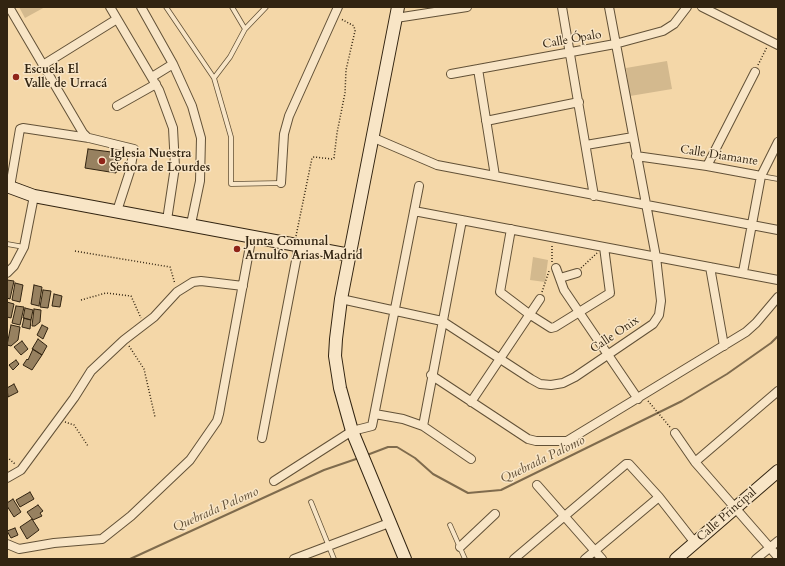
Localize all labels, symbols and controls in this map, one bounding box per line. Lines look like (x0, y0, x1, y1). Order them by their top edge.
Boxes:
street label: Calle Ópalo (541, 28, 603, 52)
place label: Escuela El Valle de Urracá (24, 63, 107, 91)
marker: Escuela El Valle de Urracá (11, 72, 21, 82)
street label: Calle Diamante (679, 143, 759, 169)
place label: Iglesia Nuestra Señora de Lourdes (110, 147, 210, 175)
marker: Iglesia Nuestra Señora de Lourdes (97, 156, 107, 166)
place label: Junta Comunal Arnulfo Arias Madrid (245, 235, 363, 263)
marker: Junta Comunal Arnulfo Arias Madrid (232, 244, 242, 254)
street label: Calle Onix (588, 313, 642, 357)
water label: Quebrada Palomo (498, 433, 588, 487)
water label: Quebrada Palomo (171, 484, 261, 536)
street label: Calle Principal (694, 485, 760, 545)

